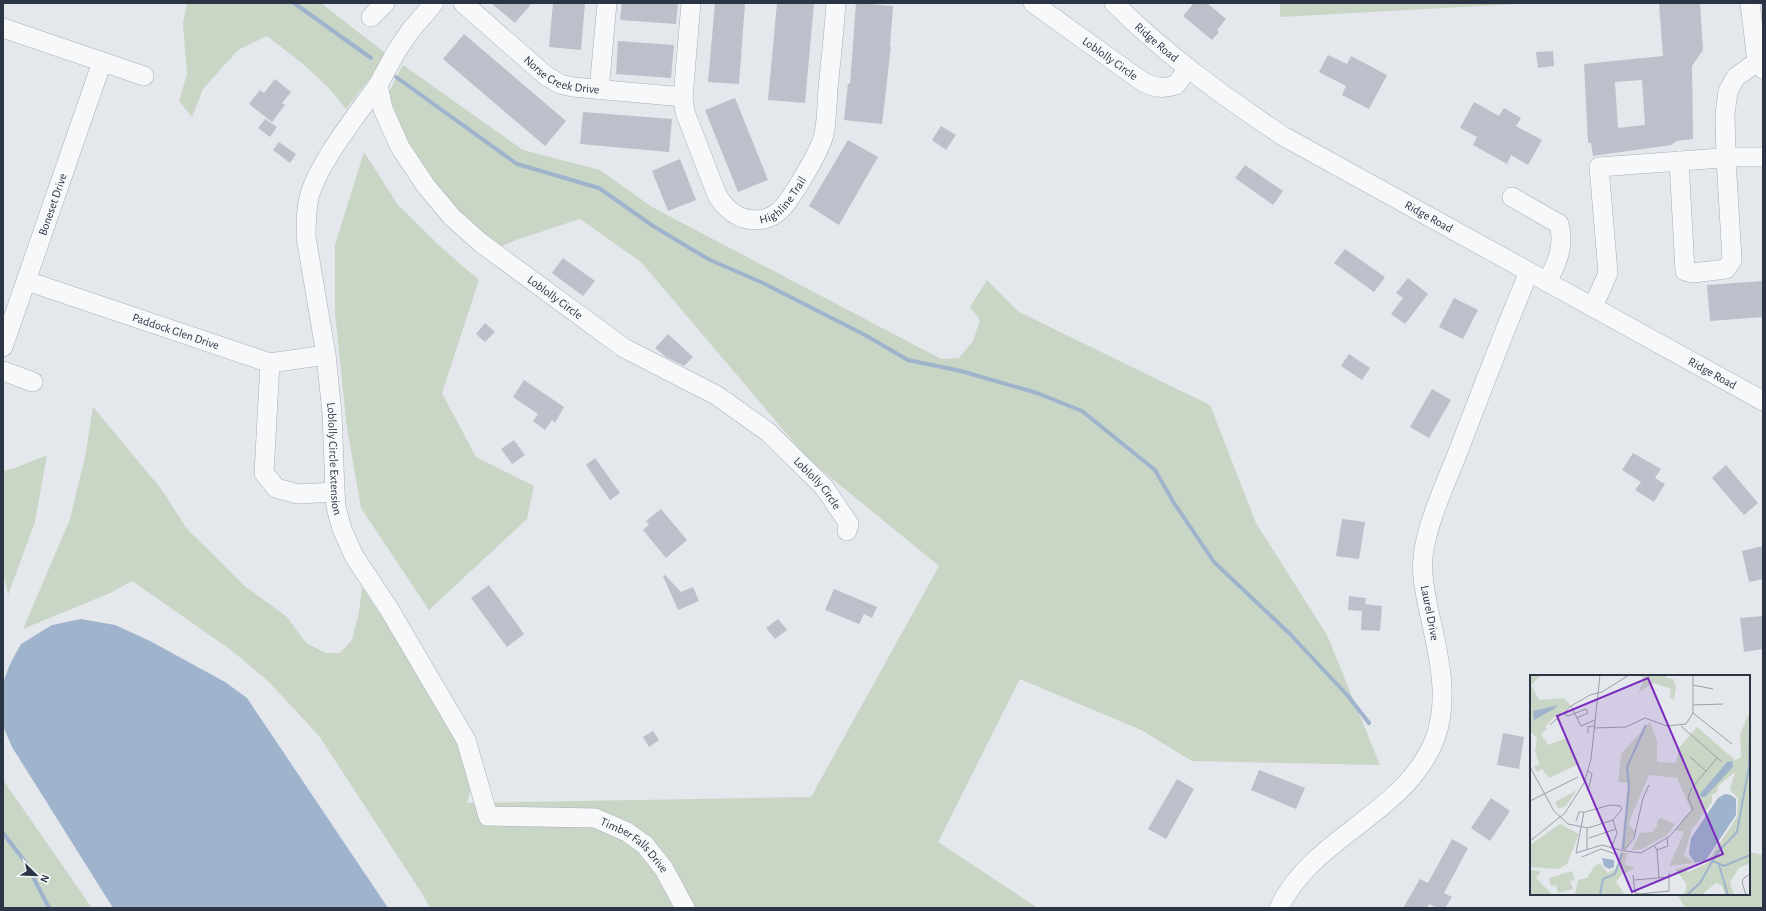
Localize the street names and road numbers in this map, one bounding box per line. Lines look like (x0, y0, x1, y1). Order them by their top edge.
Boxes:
street label: Ridge Road (1133, 20, 1181, 64)
street label: Loblolly Circle (1080, 35, 1140, 82)
street label: Norse Creek Drive (522, 54, 600, 95)
street label: Boneset Drive (36, 172, 69, 237)
street label: Highline Trail (758, 174, 808, 226)
street label: Ridge Road (1403, 198, 1455, 235)
street label: Loblolly Circle (525, 273, 585, 321)
street label: Paddock Glen Drive (131, 311, 221, 351)
street label: Ridge Road (1686, 355, 1739, 391)
street label: Loblolly Circle Extension (325, 402, 344, 516)
street label: Loblolly Circle (792, 455, 843, 511)
street label: Laurel Drive (1419, 584, 1441, 642)
street label: Timber Falls Drive (599, 815, 671, 874)

